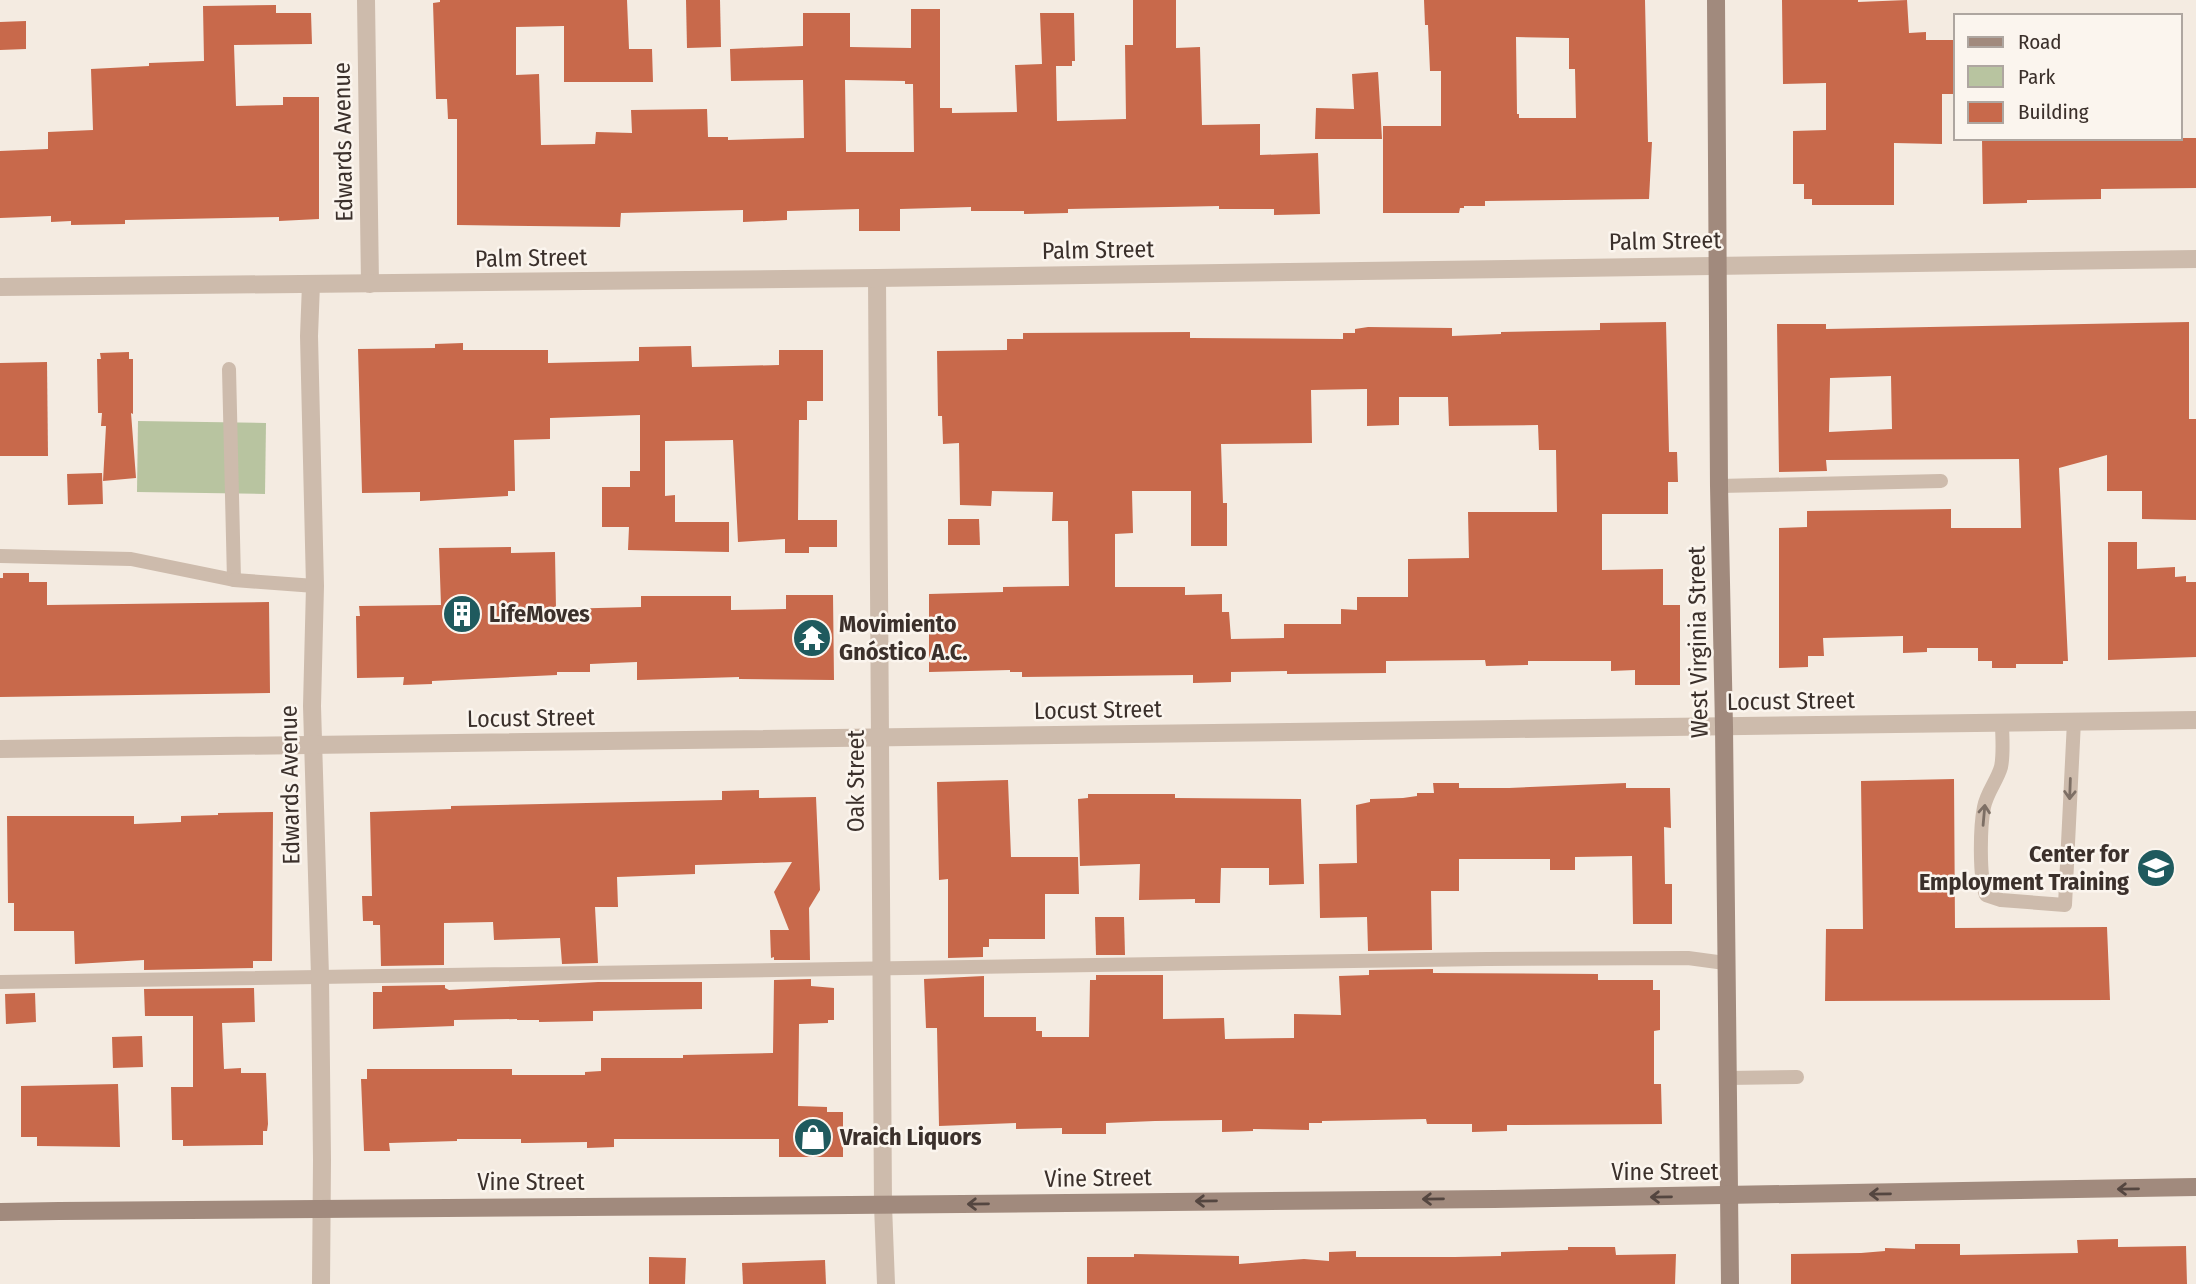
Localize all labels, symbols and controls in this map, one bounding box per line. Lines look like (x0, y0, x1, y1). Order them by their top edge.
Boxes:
legend (1954, 14, 2182, 140)
text: Road (2018, 29, 2062, 55)
street label: Edwards Avenue (328, 62, 358, 222)
text: Park (2018, 64, 2056, 90)
text: Building (2018, 99, 2089, 125)
street label: Palm Street (1609, 226, 1722, 256)
street label: Palm Street (1042, 235, 1155, 265)
street label: Palm Street (475, 243, 588, 273)
street label: West Virginia Street (1682, 546, 1714, 738)
building icon: LifeMoves (441, 593, 483, 635)
place label: LifeMoves (489, 600, 590, 628)
place label: Movimiento Gnóstico A.C. (839, 610, 968, 666)
temple icon: Movimiento Gnóstico A.C. (791, 617, 833, 659)
street label: Locust Street (1727, 686, 1855, 716)
street label: Locust Street (1034, 695, 1162, 725)
street label: Locust Street (467, 703, 595, 733)
street label: Edwards Avenue (275, 705, 305, 865)
street label: Oak Street (842, 730, 870, 832)
one-way arrow (2063, 777, 2076, 800)
one-way arrow (1978, 804, 1991, 827)
place label: Center for Employment Training (1919, 840, 2129, 896)
school or university icon: Center for Employment Training (2135, 847, 2177, 889)
shop icon: Vraich Liquors (792, 1116, 834, 1158)
place label: Vraich Liquors (839, 1123, 982, 1151)
street label: Vine Street (1611, 1158, 1719, 1186)
street label: Vine Street (1044, 1163, 1152, 1193)
street label: Vine Street (477, 1168, 585, 1196)
one-way arrow (2117, 1182, 2140, 1195)
one-way arrow (1868, 1187, 1891, 1201)
one-way arrow (1649, 1190, 1672, 1204)
one-way arrow (1422, 1192, 1445, 1206)
one-way arrow (1195, 1194, 1218, 1208)
one-way arrow (967, 1197, 990, 1210)

